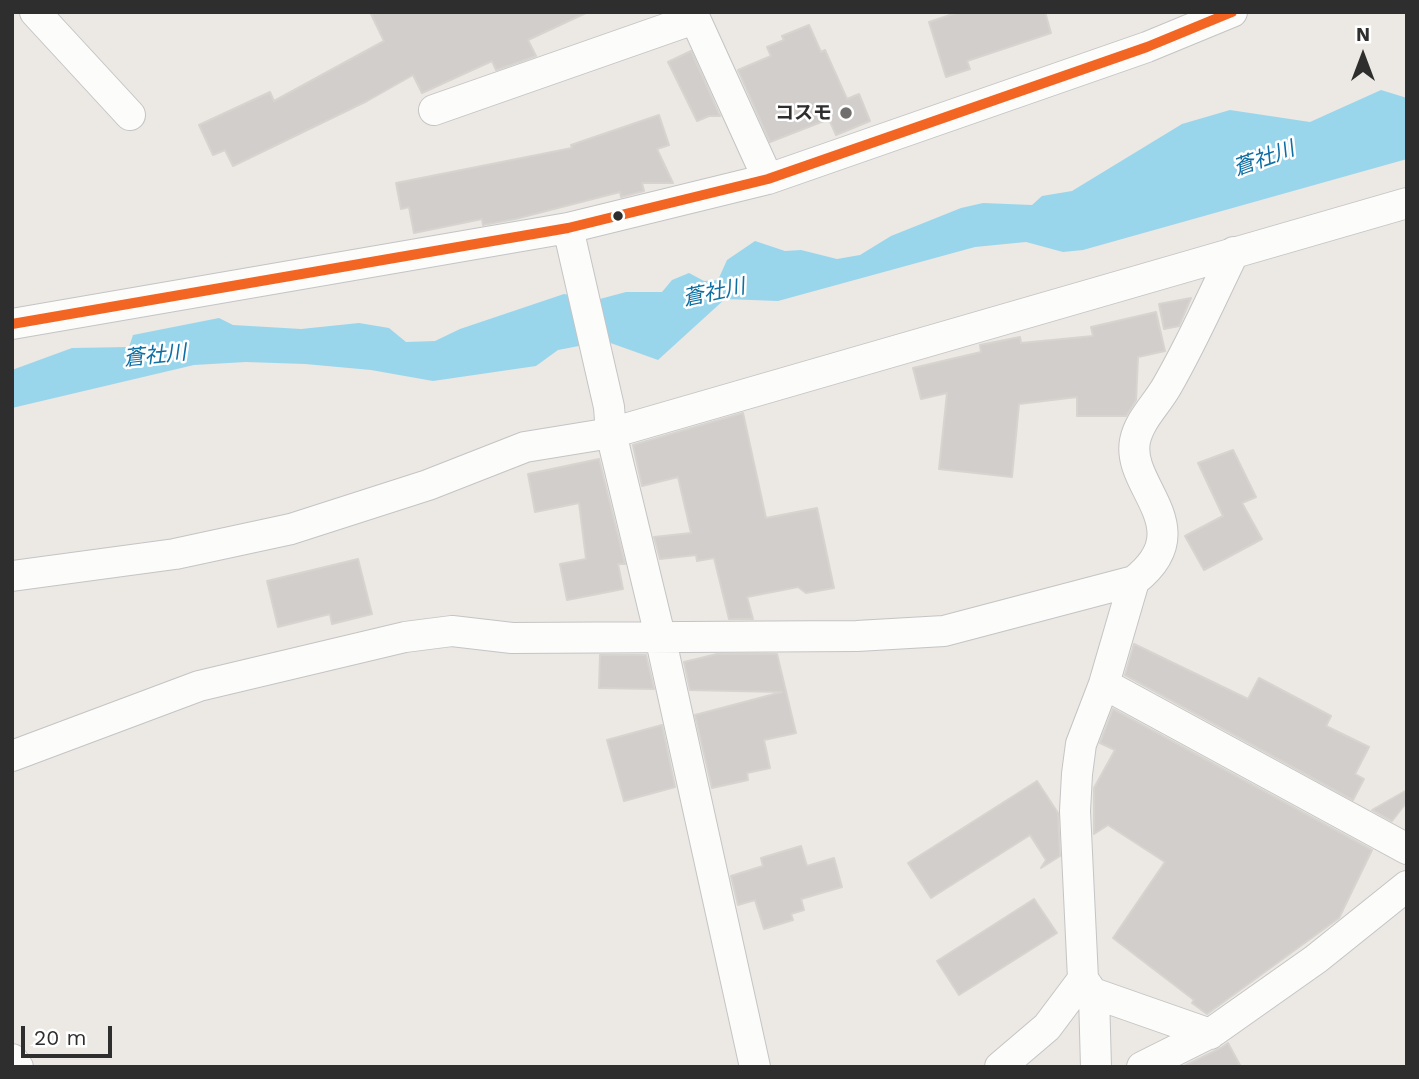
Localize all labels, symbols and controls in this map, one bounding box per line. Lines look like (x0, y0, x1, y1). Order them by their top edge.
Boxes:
north arrow (1328, 21, 1398, 91)
text: N (1356, 23, 1370, 46)
place label: コスモ (775, 102, 832, 124)
marker: コスモ (838, 105, 854, 121)
water label: 蒼社川 (1230, 136, 1298, 182)
unlabelled marker (611, 209, 625, 223)
water label: 蒼社川 (681, 274, 747, 312)
water label: 蒼社川 (122, 340, 188, 372)
scale bar (24, 1012, 116, 1056)
text: 20 m (34, 1025, 86, 1050)

